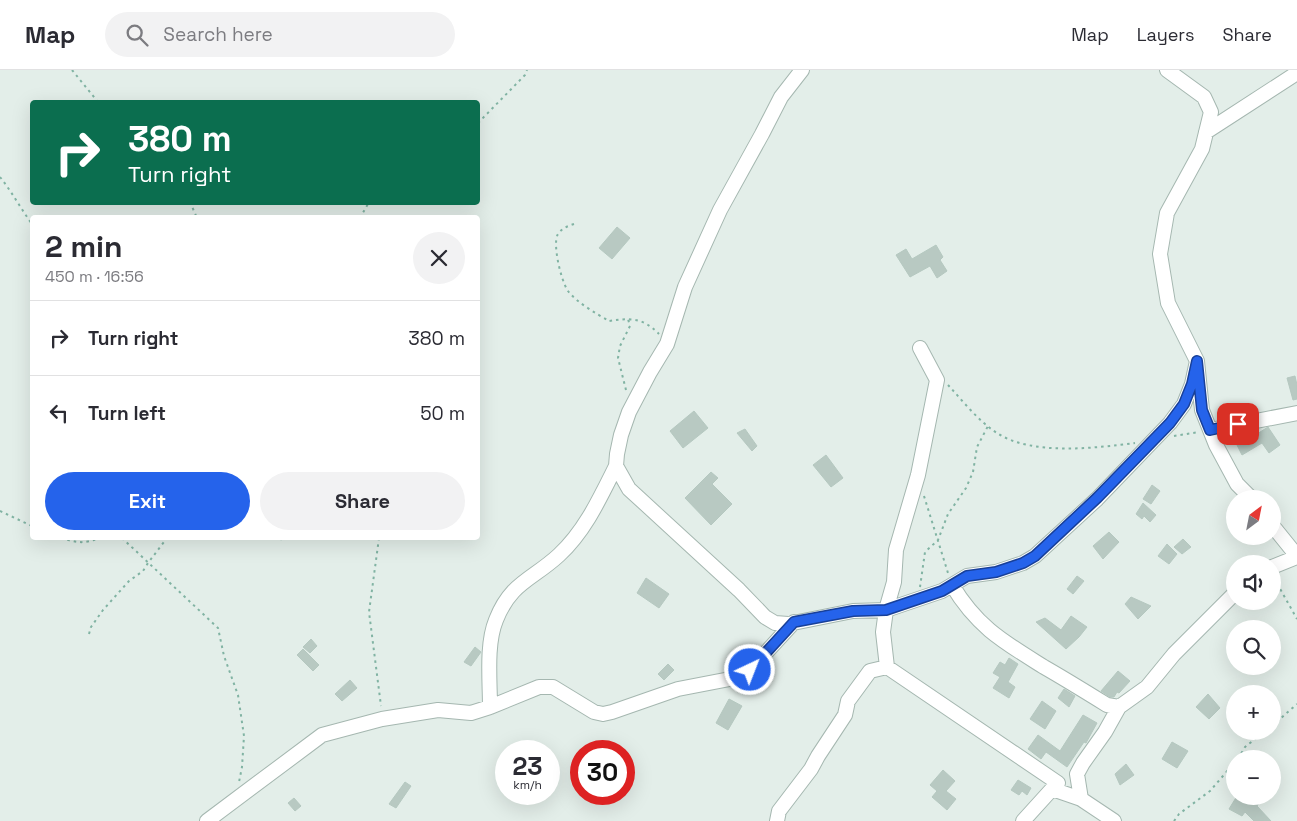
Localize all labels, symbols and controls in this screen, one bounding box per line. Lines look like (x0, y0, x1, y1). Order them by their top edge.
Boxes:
search box (105, 12, 455, 57)
text: Map (25, 19, 75, 50)
icon: search (123, 21, 151, 49)
text: Search here (163, 22, 273, 47)
text: Map (1071, 23, 1109, 46)
text: Layers (1137, 23, 1194, 46)
text: Share (1222, 23, 1272, 46)
text: 380 m (128, 117, 232, 161)
icon: right (45, 120, 110, 185)
text: Turn right (128, 160, 231, 188)
text: 2 min (45, 227, 123, 266)
button: close (413, 232, 465, 284)
text: 450 m · 16:56 (45, 266, 144, 287)
icon: right (45, 324, 73, 352)
text: Turn right (88, 326, 178, 351)
text: 380 m (408, 326, 465, 351)
icon: left (45, 399, 73, 427)
text: Turn left (88, 401, 166, 426)
text: 50 m (420, 401, 465, 426)
pin (1217, 403, 1259, 445)
icon: arrive (1224, 410, 1252, 438)
button: Exit (45, 472, 250, 530)
button: Share (260, 472, 465, 530)
north arrow (1226, 490, 1281, 545)
map controls (1226, 490, 1281, 805)
button: sound (1226, 555, 1281, 610)
button: search (1226, 620, 1281, 675)
position arrow (723, 643, 775, 695)
button: + (1226, 685, 1281, 740)
speed limit sign: 30 (570, 740, 635, 805)
text: 23 (512, 750, 543, 782)
button: − (1226, 750, 1281, 805)
text: km/h (513, 777, 542, 793)

